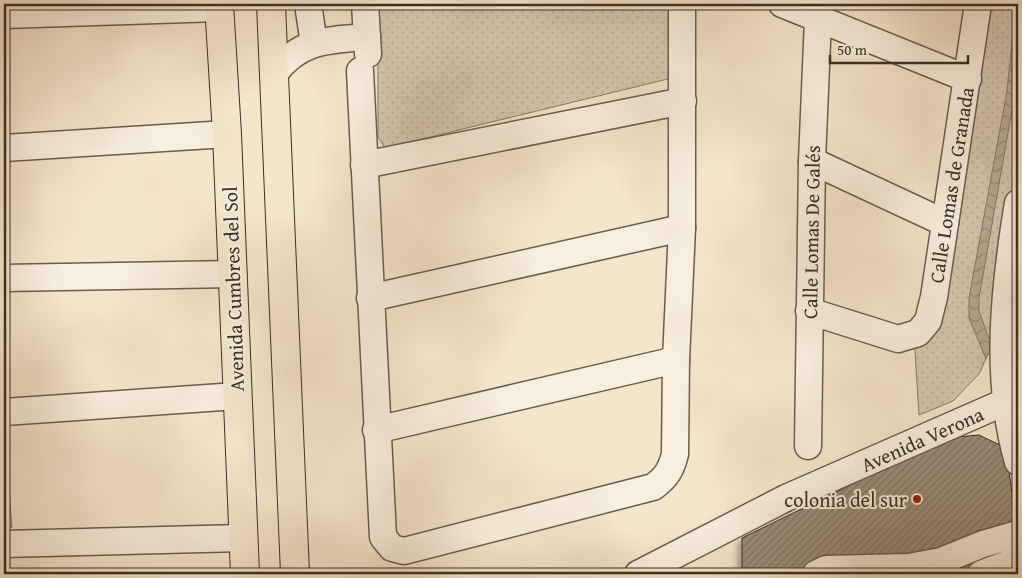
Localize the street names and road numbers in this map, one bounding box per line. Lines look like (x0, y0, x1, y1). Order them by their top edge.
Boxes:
street label: Calle Lomas de Granada (921, 84, 981, 285)
street label: Calle Lomas De Galés (795, 145, 827, 319)
street label: Avenida Cumbres del Sol (215, 186, 251, 392)
street label: Avenida Verona (856, 399, 988, 479)

